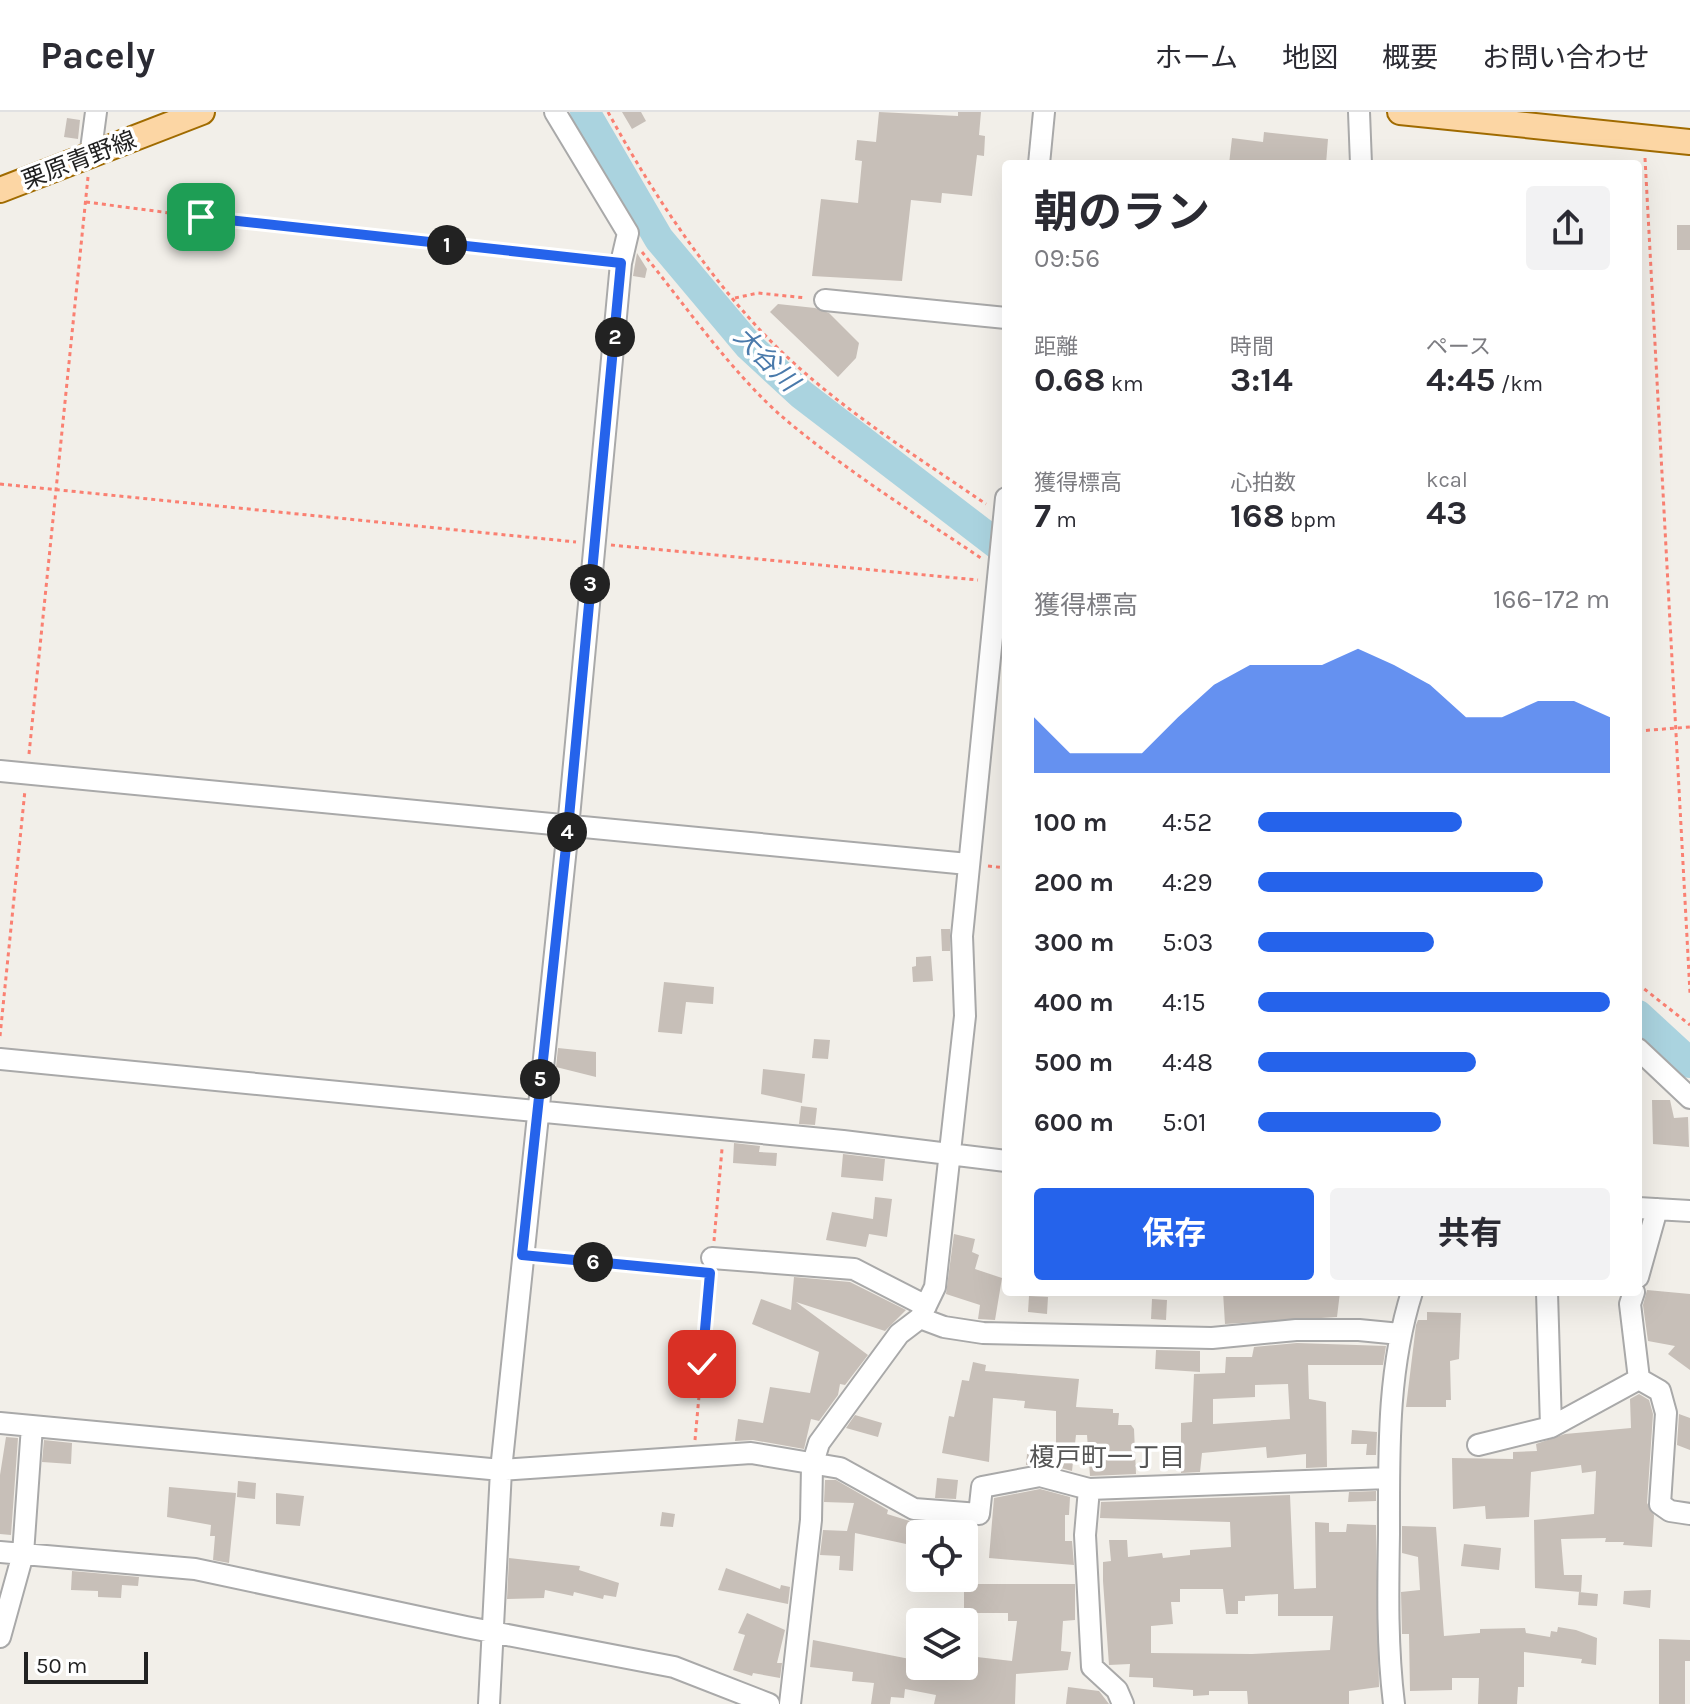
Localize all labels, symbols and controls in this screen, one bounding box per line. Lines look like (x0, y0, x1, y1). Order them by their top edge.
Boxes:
text: Pacely (40, 33, 155, 78)
text: ホーム (1155, 41, 1238, 74)
text: 地図 (1282, 41, 1338, 74)
text: 概要 (1382, 41, 1438, 74)
text: お問い合わせ (1482, 41, 1650, 74)
street label: 栗原青野線 (18, 125, 140, 195)
pin (167, 183, 235, 251)
button: share (1526, 186, 1610, 270)
text: 朝のラン (1034, 187, 1210, 238)
icon: arrive (179, 195, 223, 239)
pin: 1 (427, 225, 467, 265)
text: 1 (443, 232, 451, 258)
text: 09:56 (1034, 243, 1100, 274)
pin: 2 (595, 317, 635, 357)
water label: 大谷川 (727, 320, 807, 400)
text: 2 (608, 324, 622, 350)
text: 距離 (1034, 334, 1078, 360)
text: 時間 (1230, 334, 1274, 360)
text: ペース (1426, 334, 1491, 360)
text: 0.68 (1034, 360, 1105, 400)
text: 3:14 (1230, 360, 1293, 400)
text: 4:45 (1426, 360, 1495, 400)
text: km (1105, 371, 1144, 397)
text: /km (1495, 371, 1543, 397)
text: kcal (1426, 467, 1468, 493)
text: 獲得標高 (1034, 470, 1122, 496)
text: 心拍数 (1230, 470, 1296, 496)
text: 43 (1426, 493, 1467, 533)
text: 7 (1034, 496, 1051, 536)
text: 168 (1230, 496, 1285, 536)
text: m (1051, 507, 1077, 533)
text: bpm (1285, 507, 1336, 533)
pin: 3 (570, 564, 610, 604)
text: 3 (583, 571, 597, 597)
text: 166–172 m (1493, 584, 1610, 615)
text: 獲得標高 (1034, 590, 1138, 621)
text: 100 m (1034, 807, 1107, 838)
text: 4:52 (1162, 807, 1212, 838)
pin: 4 (547, 812, 587, 852)
text: 4 (560, 819, 574, 845)
text: 200 m (1034, 867, 1114, 898)
text: 4:29 (1162, 867, 1213, 898)
text: 300 m (1034, 927, 1114, 958)
text: 5:03 (1162, 927, 1213, 958)
text: 400 m (1034, 987, 1114, 1018)
text: 4:15 (1162, 987, 1206, 1018)
text: 500 m (1034, 1047, 1113, 1078)
text: 4:48 (1162, 1047, 1213, 1078)
pin: 5 (520, 1059, 560, 1099)
text: 5 (534, 1066, 546, 1092)
text: 600 m (1034, 1107, 1114, 1138)
text: 5:01 (1162, 1107, 1207, 1138)
button: 保存 (1034, 1188, 1314, 1280)
button: 共有 (1330, 1188, 1610, 1280)
pin: 6 (573, 1242, 613, 1282)
text: 6 (586, 1249, 600, 1275)
pin (668, 1330, 736, 1398)
icon: check (680, 1342, 724, 1386)
district label: 榎戸町一丁目 (1029, 1442, 1185, 1473)
map controls (906, 1520, 978, 1680)
button: locate (906, 1520, 978, 1592)
button: layers (906, 1608, 978, 1680)
scale bar (24, 1648, 148, 1684)
text: 50 m (36, 1653, 87, 1679)

